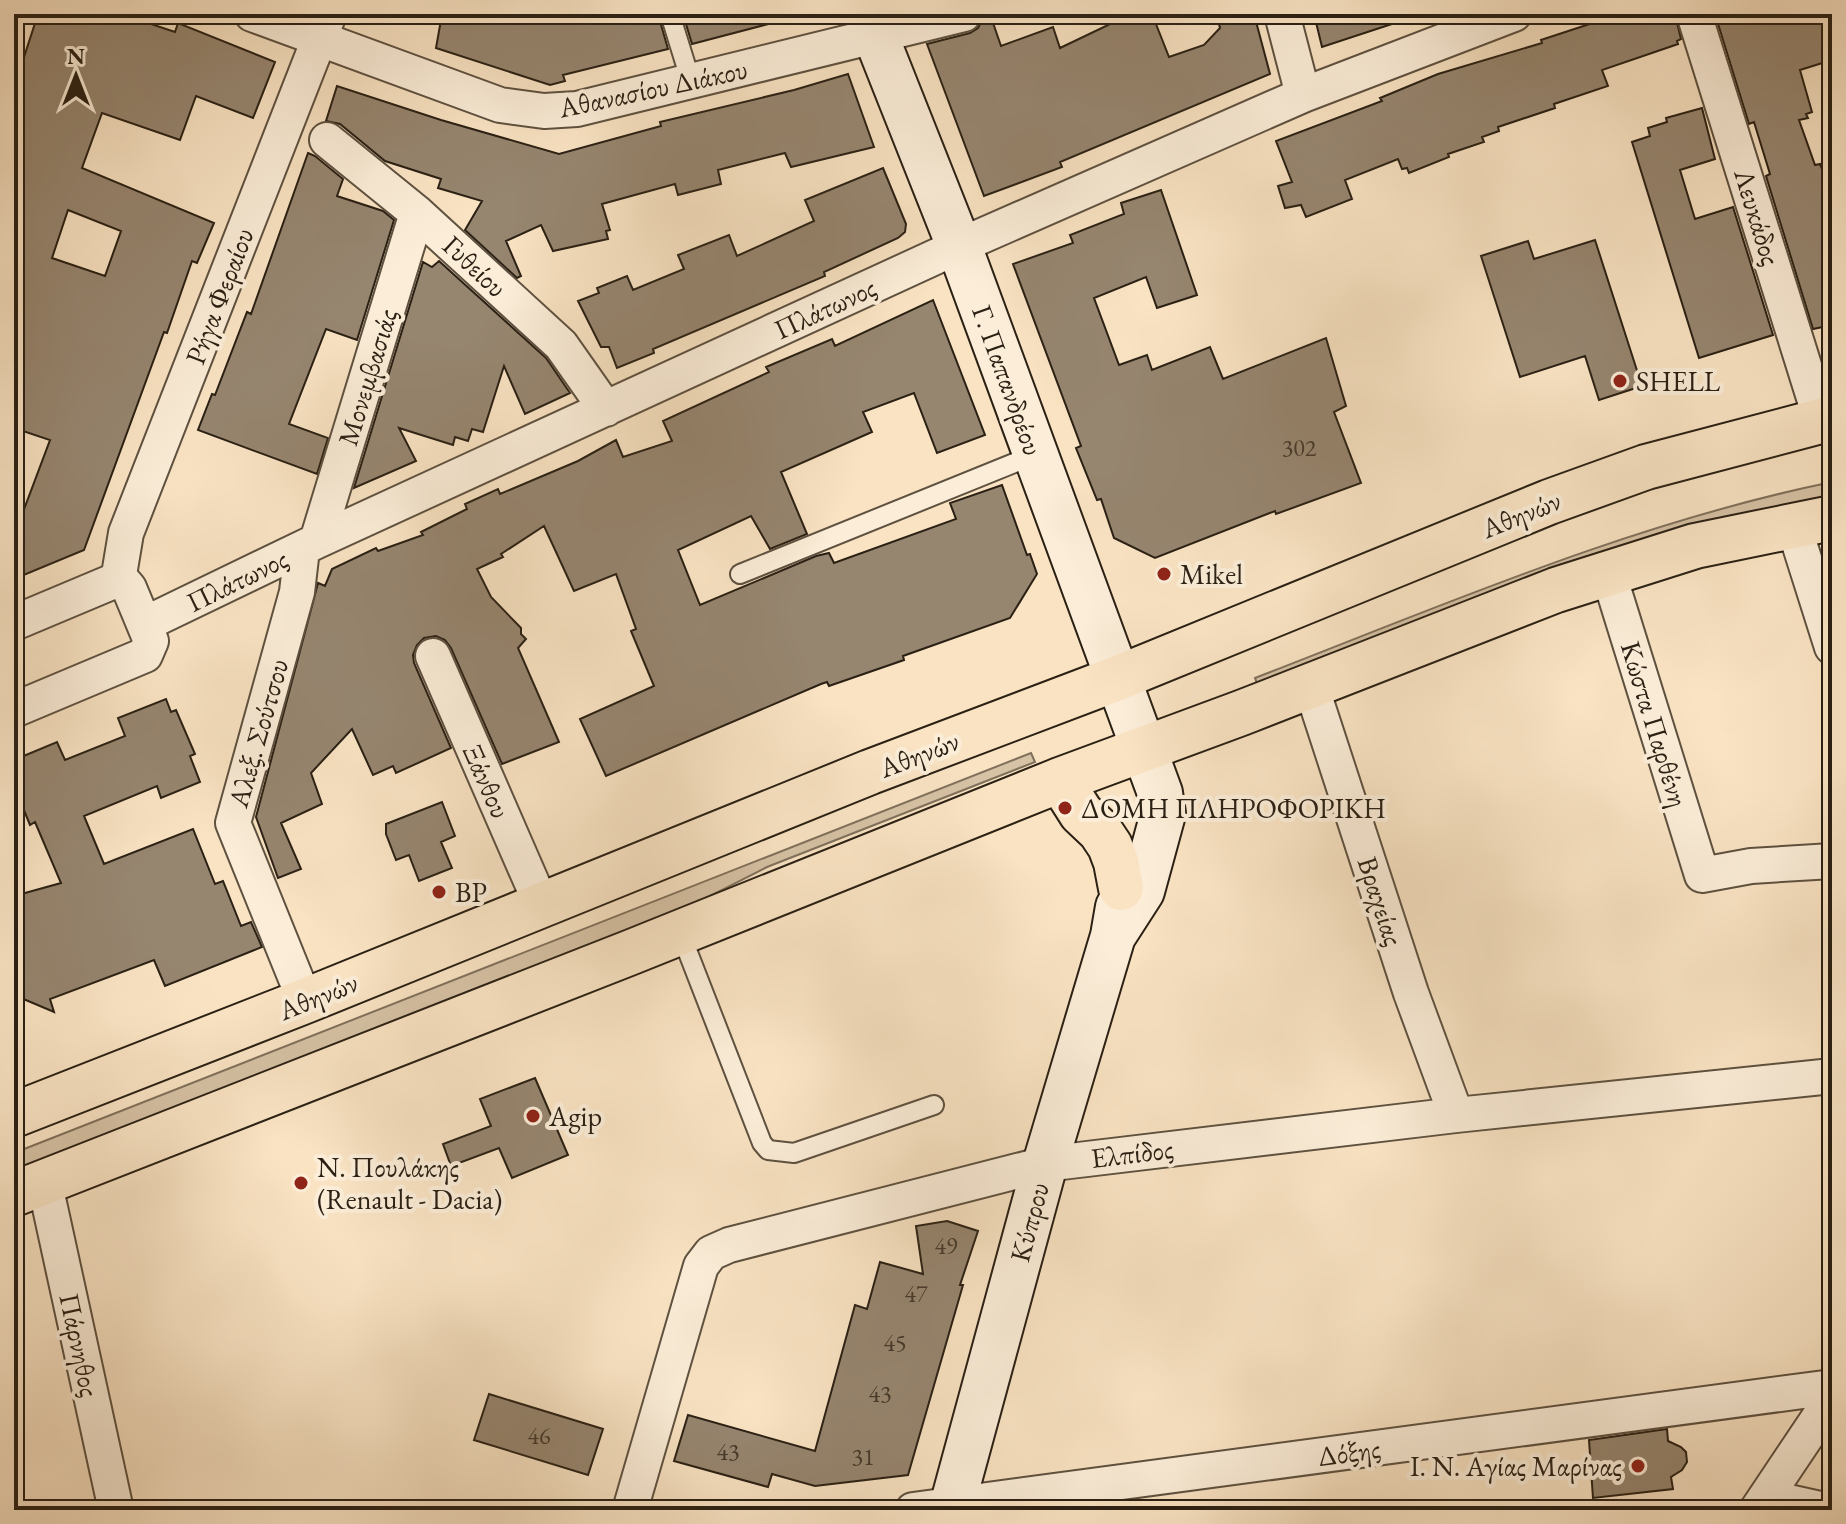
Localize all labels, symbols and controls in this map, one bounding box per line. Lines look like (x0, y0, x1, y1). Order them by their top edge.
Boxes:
north arrow (36, 36, 116, 116)
text: N (67, 42, 85, 71)
street label: Αθανασίου Διάκου (554, 50, 751, 126)
street label: Λευκάδος (1726, 163, 1790, 270)
street label: Ρήγα Φεραίου (176, 223, 262, 369)
street label: Γυθείου (435, 227, 515, 305)
street label: Πλάτωνος (768, 269, 882, 347)
street label: Γ. Παπανδρέου (964, 300, 1052, 460)
street label: Μονεμβασιάς (329, 304, 405, 450)
place label: SHELL (1636, 363, 1721, 399)
marker: SHELL (1611, 372, 1629, 390)
house number: 302 (1282, 432, 1317, 463)
street label: Αθηνών (1475, 482, 1566, 547)
street label: Πλάτωνος (180, 540, 294, 620)
place label: Mikel (1180, 556, 1243, 592)
marker: Mikel (1155, 565, 1173, 583)
street label: Κώστα Παρθένη (1613, 637, 1697, 811)
street label: Αλεξ. Σούτσου (219, 655, 296, 812)
street label: Αθηνών (873, 722, 964, 786)
street label: Ξάνθου (455, 738, 519, 824)
place label: ΔΟΜΗ ΠΛΗΡΟΦΟΡΙΚΗ (1081, 790, 1386, 826)
marker: ΔΟΜΗ ΠΛΗΡΟΦΟΡΙΚΗ (1056, 799, 1074, 817)
street label: Βραχείας (1350, 852, 1412, 950)
place label: BP (455, 874, 487, 910)
marker: BP (430, 883, 448, 901)
street label: Αθηνών (272, 964, 363, 1029)
place label: Agip (548, 1098, 602, 1134)
marker: Agip (524, 1107, 542, 1125)
street label: Ελπίδος (1089, 1130, 1175, 1176)
place label: Ν. Πουλάκης (Renault - Dacia) (317, 1149, 502, 1217)
marker: Ν. Πουλάκης (Renault - Dacia) (292, 1174, 310, 1192)
street label: Κύπρου (1001, 1178, 1057, 1266)
house number: 49 (934, 1230, 958, 1261)
house number: 47 (904, 1278, 928, 1309)
street label: Πάρνηθος (51, 1290, 109, 1400)
house number: 45 (883, 1327, 907, 1358)
house number: 43 (868, 1378, 892, 1409)
house number: 46 (527, 1420, 551, 1451)
street label: Δόξης (1315, 1430, 1383, 1474)
house number: 43 (716, 1436, 740, 1467)
house number: 31 (851, 1441, 875, 1472)
place label: Ι. Ν. Αγίας Μαρίνας (1410, 1448, 1622, 1484)
marker: Ι. Ν. Αγίας Μαρίνας (1629, 1457, 1647, 1475)

